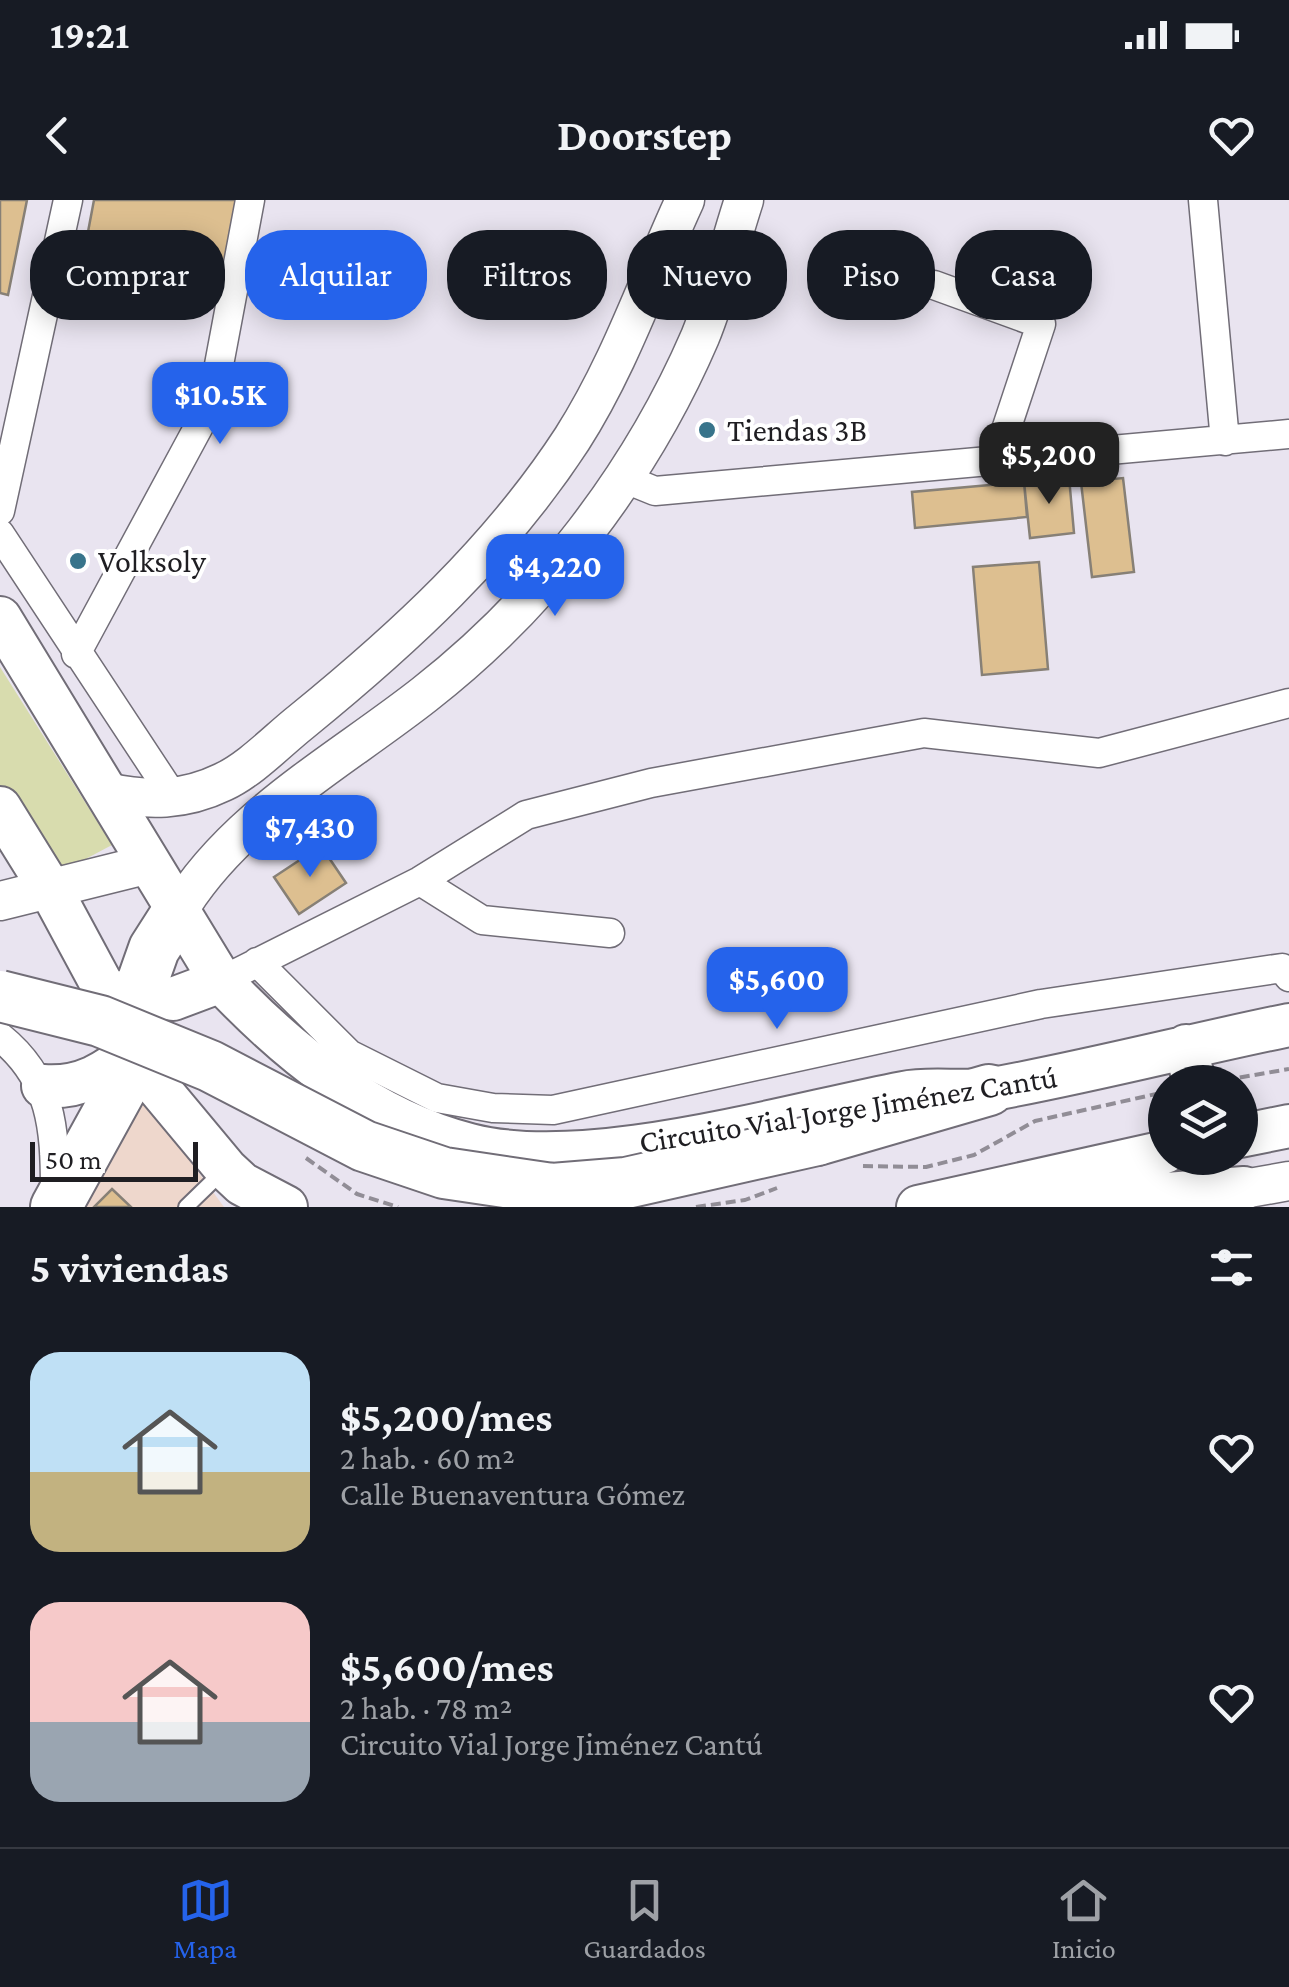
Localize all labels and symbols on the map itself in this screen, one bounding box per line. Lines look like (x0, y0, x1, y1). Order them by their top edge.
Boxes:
pin: $10.5K (139, 362, 301, 447)
place label: Tiendas 3B (727, 412, 867, 448)
marker: Tiendas 3B (696, 419, 718, 441)
pin: $5,200 (968, 422, 1130, 507)
pin: $4,220 (474, 534, 636, 619)
place label: Volksoly (98, 543, 206, 579)
marker: Volksoly (67, 550, 89, 572)
pin: $7,430 (229, 795, 391, 880)
pin: $5,600 (696, 947, 858, 1032)
street label: Circuito Vial Jorge Jiménez Cantú (636, 1058, 1060, 1160)
scale bar (30, 1137, 198, 1181)

